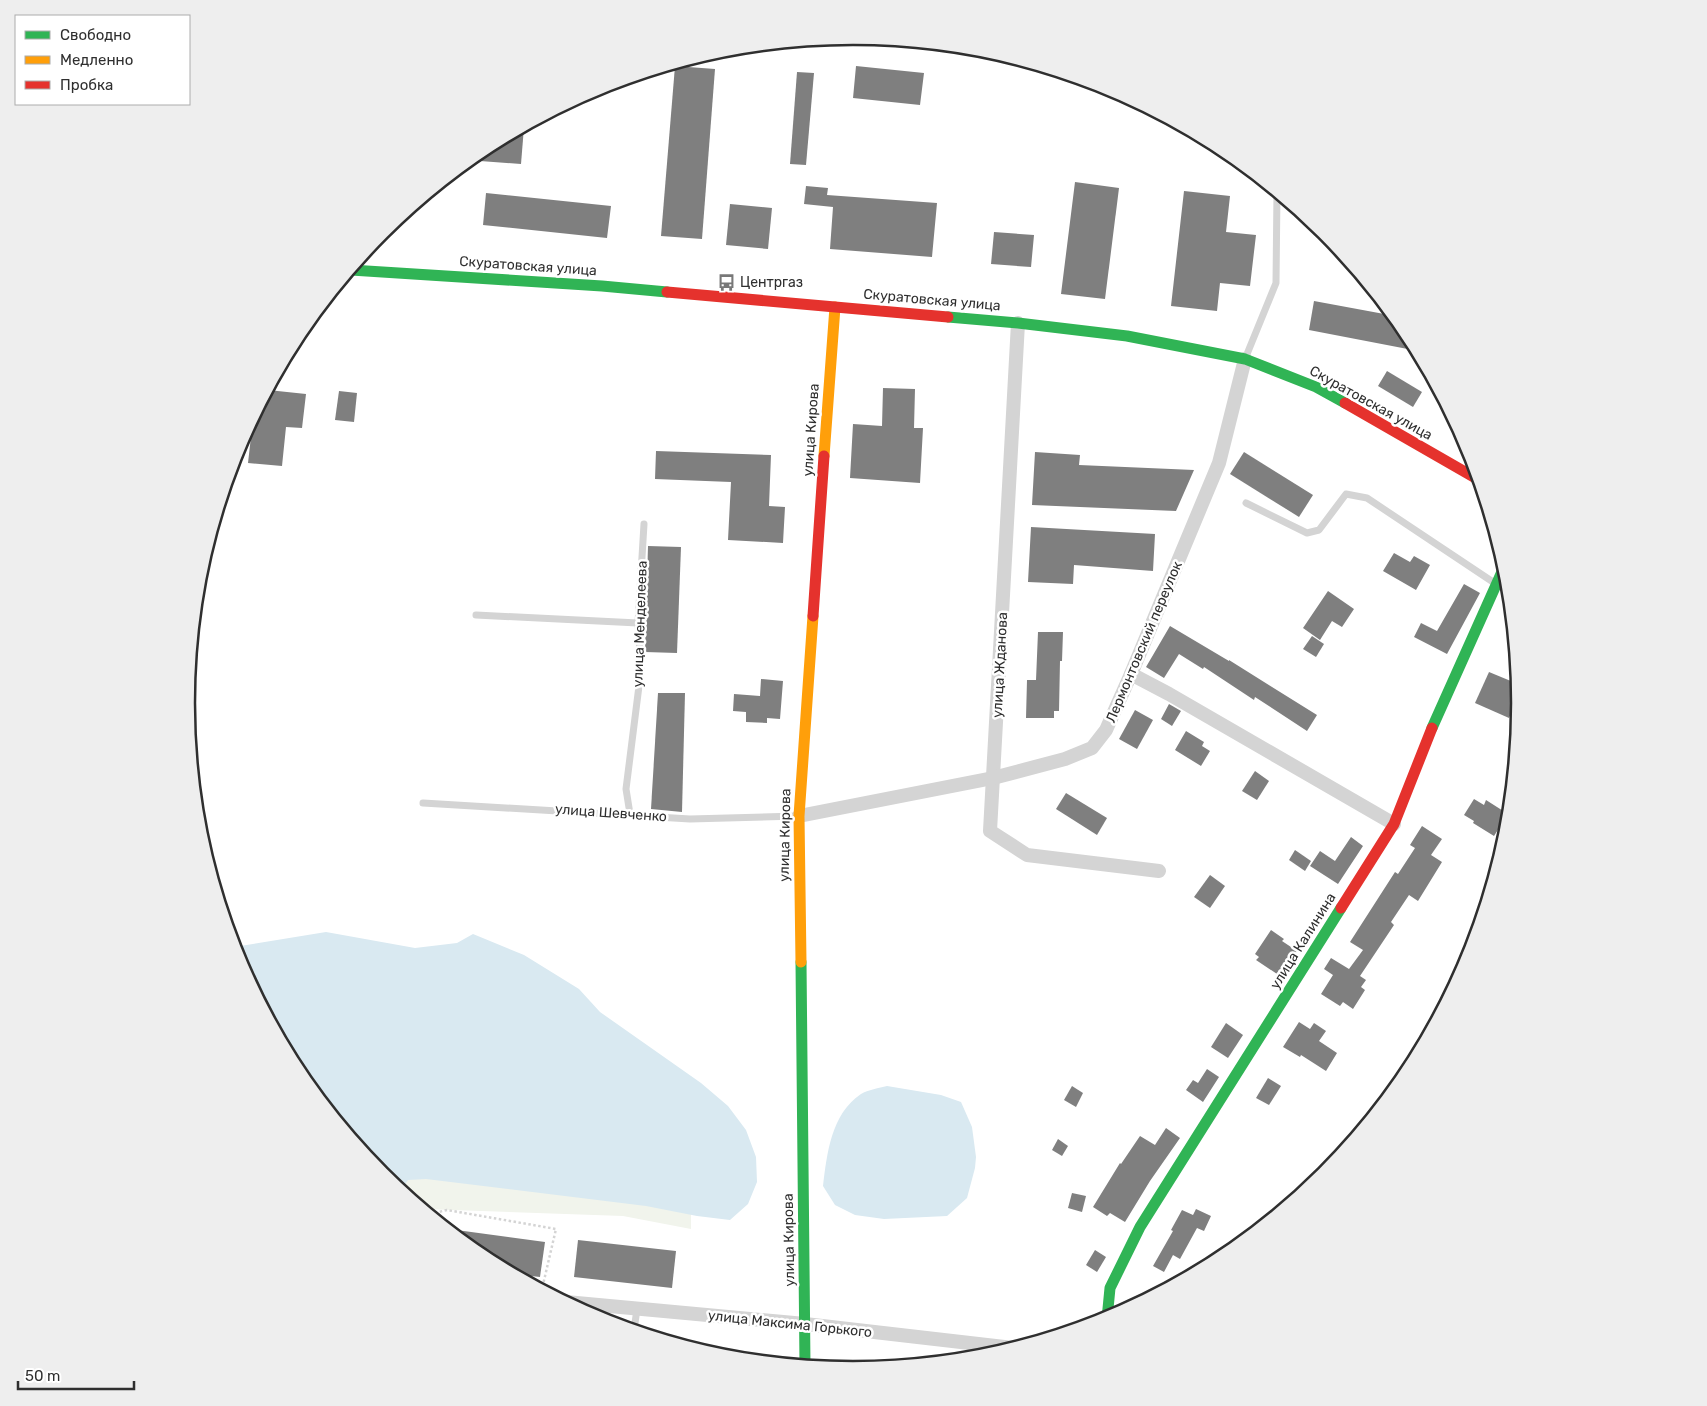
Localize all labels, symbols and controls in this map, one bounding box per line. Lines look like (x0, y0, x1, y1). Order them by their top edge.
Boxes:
legend (15, 15, 190, 105)
text: Свободно (60, 26, 131, 44)
text: Медленно (60, 51, 133, 69)
text: Пробка (60, 76, 113, 94)
street label: Скуратовская улица (459, 253, 597, 279)
bus stop icon: Центргаз (716, 272, 736, 292)
place label: Центргаз (740, 274, 803, 291)
street label: Скуратовская улица (863, 286, 1001, 314)
street label: Скуратовская улица (1307, 362, 1435, 444)
street label: улица Кирова (799, 383, 823, 477)
street label: Лермонтовский переулок (1102, 558, 1186, 725)
street label: улица Менделеева (629, 560, 651, 688)
street label: улица Жданова (989, 612, 1011, 718)
street label: улица Кирова (776, 788, 794, 882)
street label: улица Шевченко (555, 801, 667, 825)
street label: улица Калинина (1267, 890, 1339, 992)
street label: улица Кирова (780, 1193, 798, 1287)
street label: улица Максима Горького (707, 1307, 873, 1341)
scale bar (18, 1358, 134, 1390)
text: 50 m (25, 1367, 60, 1385)

